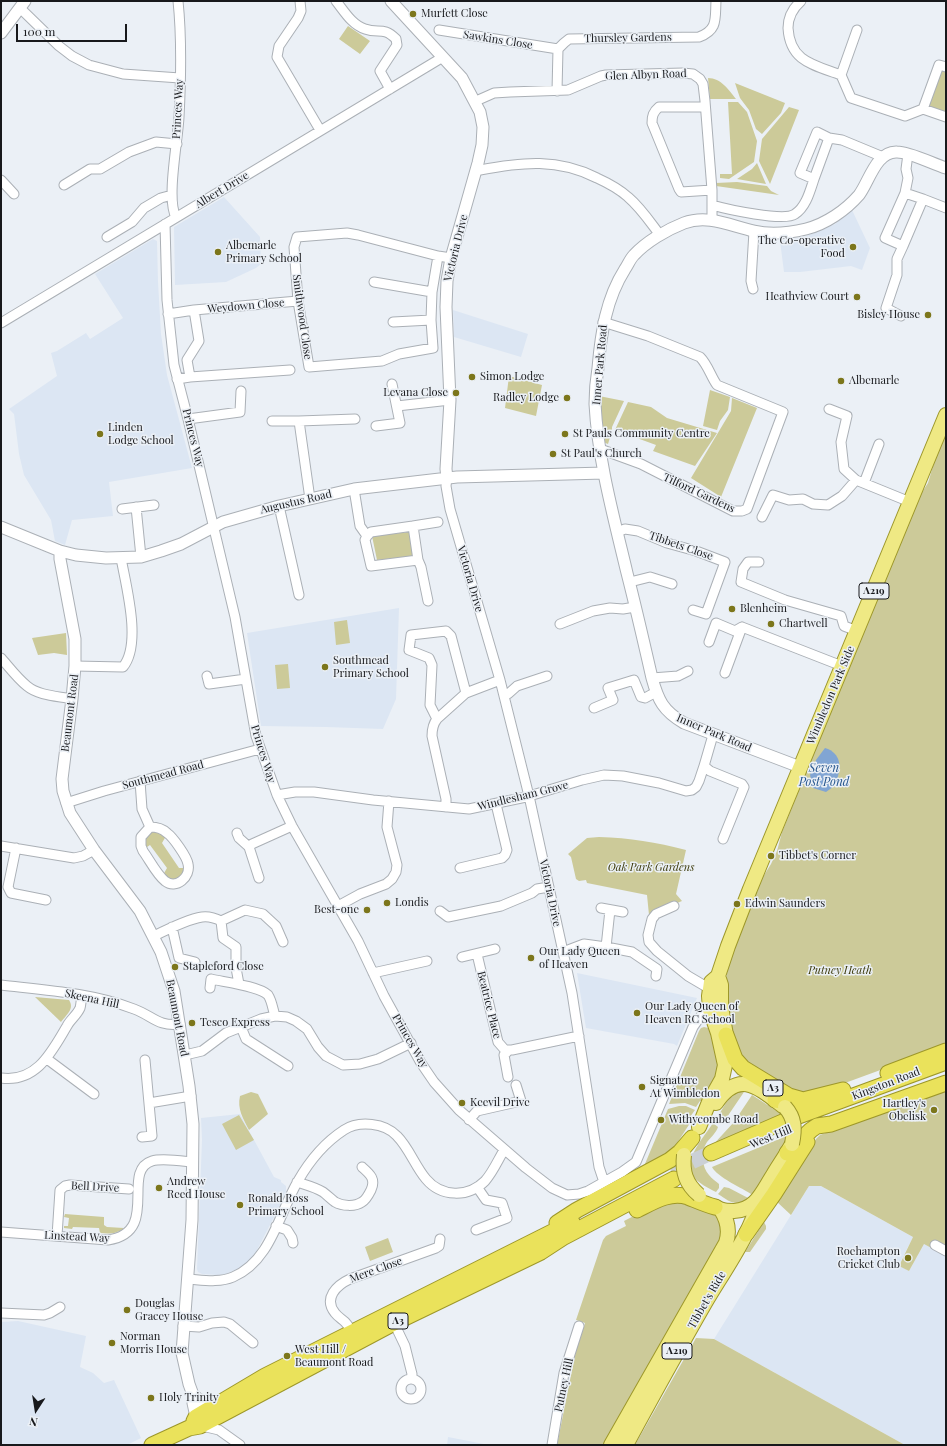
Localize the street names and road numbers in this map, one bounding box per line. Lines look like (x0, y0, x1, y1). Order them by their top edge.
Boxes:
street label: Sawkins Close (462, 28, 534, 52)
street label: Thursley Gardens (584, 31, 672, 45)
street label: Glen Albyn Road (605, 67, 687, 83)
street label: Princes Way (170, 79, 186, 139)
street label: Albert Drive (193, 169, 251, 211)
street label: Victoria Drive (441, 213, 471, 283)
street label: Smithwood Close (289, 274, 315, 360)
street label: Weydown Close (207, 296, 285, 316)
street label: Inner Park Road (590, 324, 610, 406)
street label: Princes Way (179, 407, 207, 469)
street label: Tilford Gardens (661, 471, 737, 515)
street label: Augustus Road (259, 487, 333, 517)
street label: Tibbets Close (647, 529, 715, 563)
street label: Victoria Drive (454, 544, 486, 614)
road number: A219 (859, 583, 889, 599)
street label: Wimbledon Park Side (804, 644, 858, 746)
street label: Beaumont Road (59, 673, 81, 753)
street label: Inner Park Road (674, 711, 754, 755)
street label: Princes Way (248, 723, 278, 785)
street label: Southmead Road (121, 758, 205, 792)
street label: Windlesham Grove (476, 778, 570, 814)
street label: Victoria Drive (536, 858, 564, 928)
street label: Beatrice Place (474, 970, 504, 1040)
street label: Beaumont Road (163, 978, 191, 1058)
street label: Skeena Hill (64, 987, 120, 1011)
street label: Princes Way (389, 1012, 431, 1070)
street label: Kingston Road (850, 1065, 922, 1103)
road number: A3 (763, 1080, 783, 1096)
street label: West Hill (748, 1123, 794, 1151)
street label: Bell Drive (71, 1179, 119, 1195)
street label: Linstead Way (44, 1229, 110, 1245)
street label: Mere Close (348, 1254, 404, 1286)
street label: Tibbet's Ride (685, 1269, 729, 1331)
road number: A3 (388, 1313, 408, 1329)
road number: A219 (662, 1343, 692, 1359)
street label: Putney Hill (552, 1357, 576, 1413)

